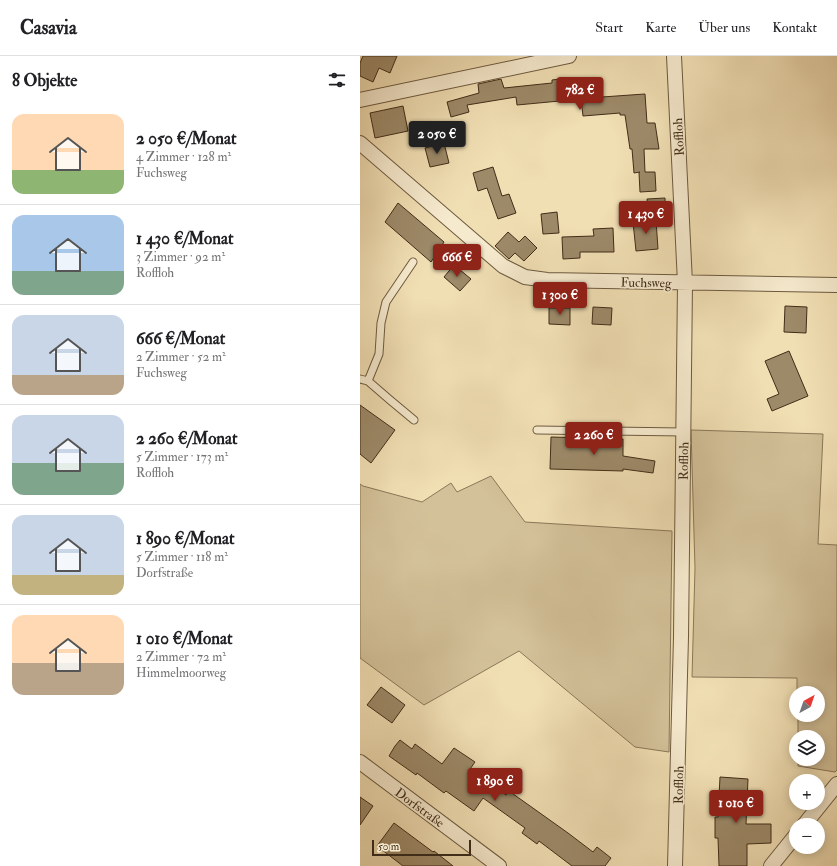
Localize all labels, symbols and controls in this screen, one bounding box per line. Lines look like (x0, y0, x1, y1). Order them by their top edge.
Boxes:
text: Casavia (20, 16, 77, 40)
text: Start (595, 19, 623, 36)
text: Karte (645, 19, 676, 36)
text: Über uns (698, 19, 750, 36)
text: Kontakt (772, 19, 817, 36)
icon: filters (326, 69, 348, 91)
text: 8 Objekte (12, 70, 77, 91)
pin: 782 € (552, 77, 608, 111)
text: 782 € (565, 82, 595, 98)
street label: Roffloh (670, 117, 688, 156)
pin: 2 050 € (400, 121, 474, 155)
text: 2 050 € (418, 126, 456, 142)
text: 2 050 €/Monat (136, 128, 236, 149)
icon: home (44, 130, 92, 178)
text: 4 Zimmer · 128 m² (136, 149, 231, 165)
text: Fuchsweg (136, 165, 187, 181)
pin: 1 430 € (609, 201, 683, 235)
text: 1 430 € (628, 206, 664, 222)
text: 1 430 €/Monat (136, 228, 234, 249)
icon: home (44, 231, 92, 279)
pin: 666 € (429, 244, 485, 278)
text: 3 Zimmer · 92 m² (136, 249, 225, 265)
text: 666 € (442, 249, 472, 265)
text: Roffloh (136, 265, 174, 281)
street label: Fuchsweg (620, 275, 672, 291)
pin: 1 300 € (523, 282, 597, 316)
text: 1 300 € (542, 287, 578, 303)
text: 666 €/Monat (136, 328, 225, 349)
icon: home (44, 331, 92, 379)
text: 2 Zimmer · 52 m² (136, 349, 226, 365)
text: Fuchsweg (136, 365, 187, 381)
pin: 2 260 € (557, 422, 631, 456)
text: 2 260 € (574, 427, 614, 443)
text: 2 260 €/Monat (136, 428, 238, 449)
icon: home (44, 431, 92, 479)
street label: Roffloh (676, 442, 692, 480)
text: 5 Zimmer · 173 m² (136, 449, 228, 465)
text: Roffloh (136, 465, 174, 481)
text: 1 890 €/Monat (136, 528, 235, 549)
icon: home (44, 531, 92, 579)
text: 5 Zimmer · 118 m² (136, 549, 228, 565)
text: Dorfstraße (136, 565, 193, 581)
text: 1 010 €/Monat (136, 628, 232, 649)
icon: home (44, 631, 92, 679)
text: 2 Zimmer · 72 m² (136, 649, 226, 665)
text: Himmelmoorweg (136, 665, 226, 681)
north arrow (789, 686, 825, 722)
map controls (789, 686, 825, 854)
button: layers (789, 730, 825, 766)
street label: Roffloh (671, 766, 687, 804)
pin: 1 890 € (458, 768, 532, 802)
text: 1 890 € (476, 773, 514, 789)
button: + (789, 774, 825, 810)
street label: Dorfstraße (392, 785, 448, 831)
pin: 1 010 € (699, 790, 773, 824)
text: 1 010 € (718, 795, 754, 811)
button: − (789, 818, 825, 854)
scale bar (372, 838, 471, 857)
text: 50 m (378, 840, 399, 853)

